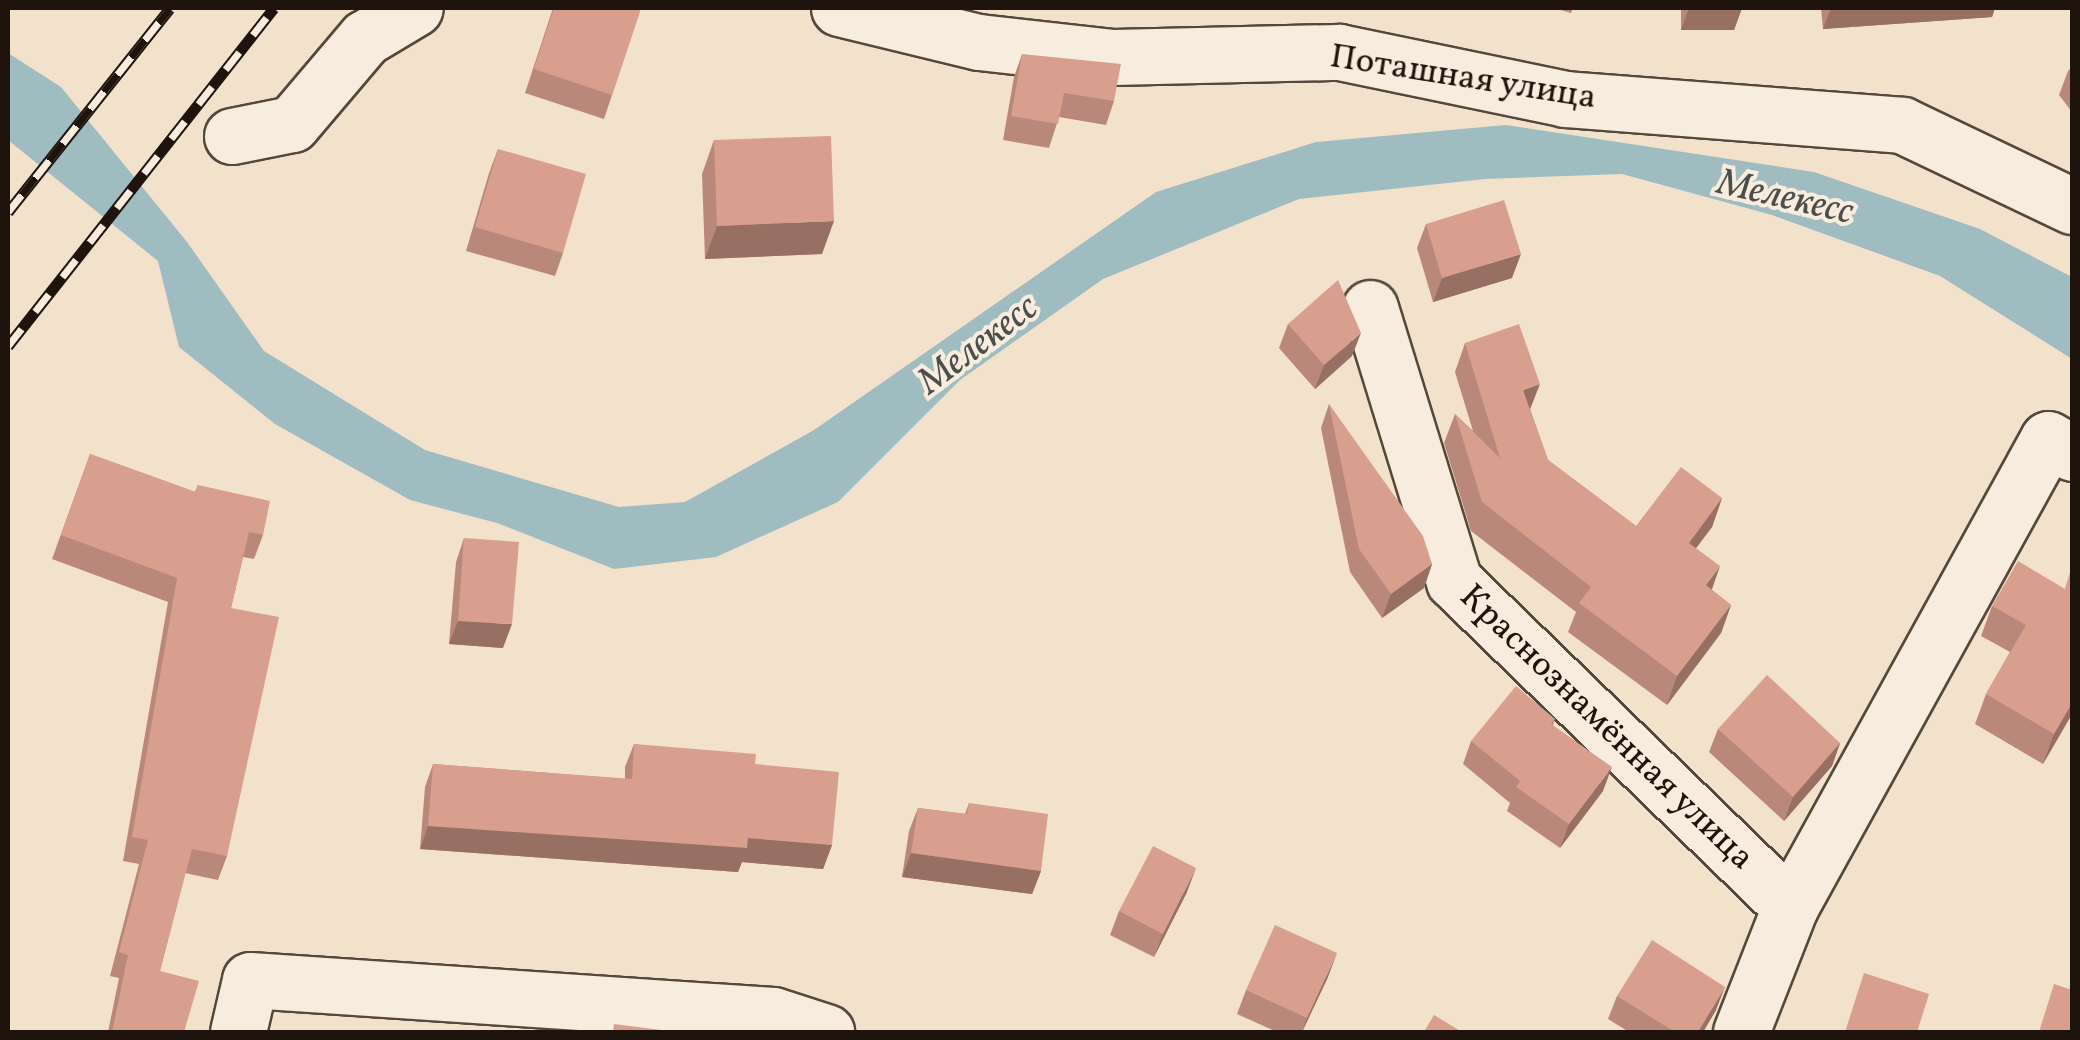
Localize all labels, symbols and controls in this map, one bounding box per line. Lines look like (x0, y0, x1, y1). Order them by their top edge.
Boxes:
street label: Поташная улица (1326, 36, 1600, 120)
water label: Мелекесс (1713, 161, 1857, 237)
water label: Мелекесс (910, 286, 1048, 406)
street label: Краснознамённая улица (1450, 576, 1762, 880)

